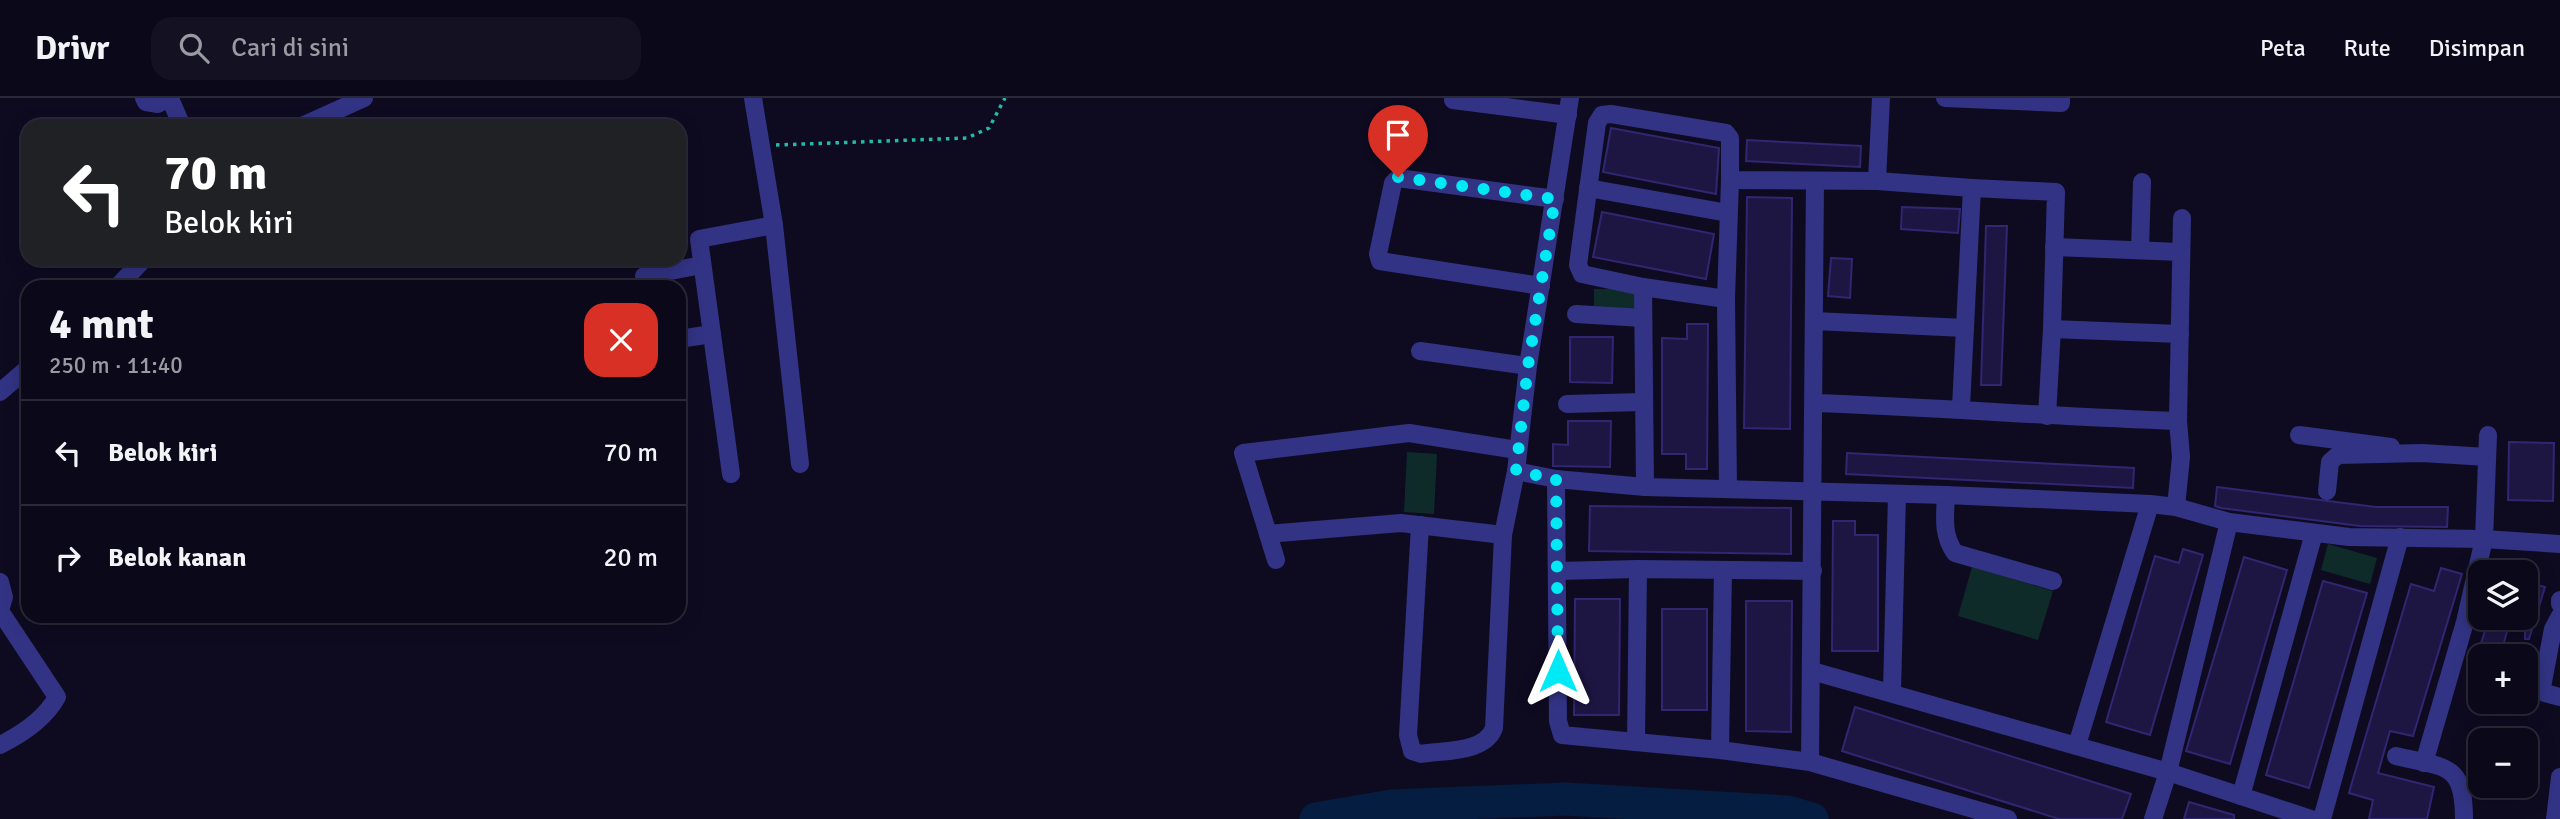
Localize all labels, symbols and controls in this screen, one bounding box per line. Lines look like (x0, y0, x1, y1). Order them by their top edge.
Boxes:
search box (151, 17, 641, 80)
text: Drivr (35, 28, 109, 69)
icon: search (175, 29, 213, 67)
text: Cari di sini (231, 32, 349, 64)
text: Peta (2260, 33, 2306, 63)
text: Rute (2344, 33, 2391, 63)
text: Disimpan (2429, 33, 2525, 63)
pin (1368, 105, 1428, 177)
icon: arrive (1379, 116, 1417, 154)
text: 70 m (164, 143, 267, 203)
icon: left (49, 147, 140, 238)
text: Belok kiri (164, 203, 294, 242)
text: 4 mnt (49, 299, 154, 350)
button: close (584, 303, 658, 377)
text: 250 m · 11:40 (49, 351, 183, 380)
icon: left (49, 434, 87, 472)
text: Belok kiri (108, 437, 217, 469)
text: 70 m (603, 437, 658, 469)
icon: right (49, 539, 87, 577)
text: Belok kanan (108, 542, 246, 574)
text: 20 m (603, 542, 658, 574)
map controls (2468, 560, 2538, 798)
button: layers (2468, 560, 2538, 630)
position arrow (1521, 634, 1595, 708)
button: + (2468, 644, 2538, 714)
button: − (2468, 728, 2538, 798)

